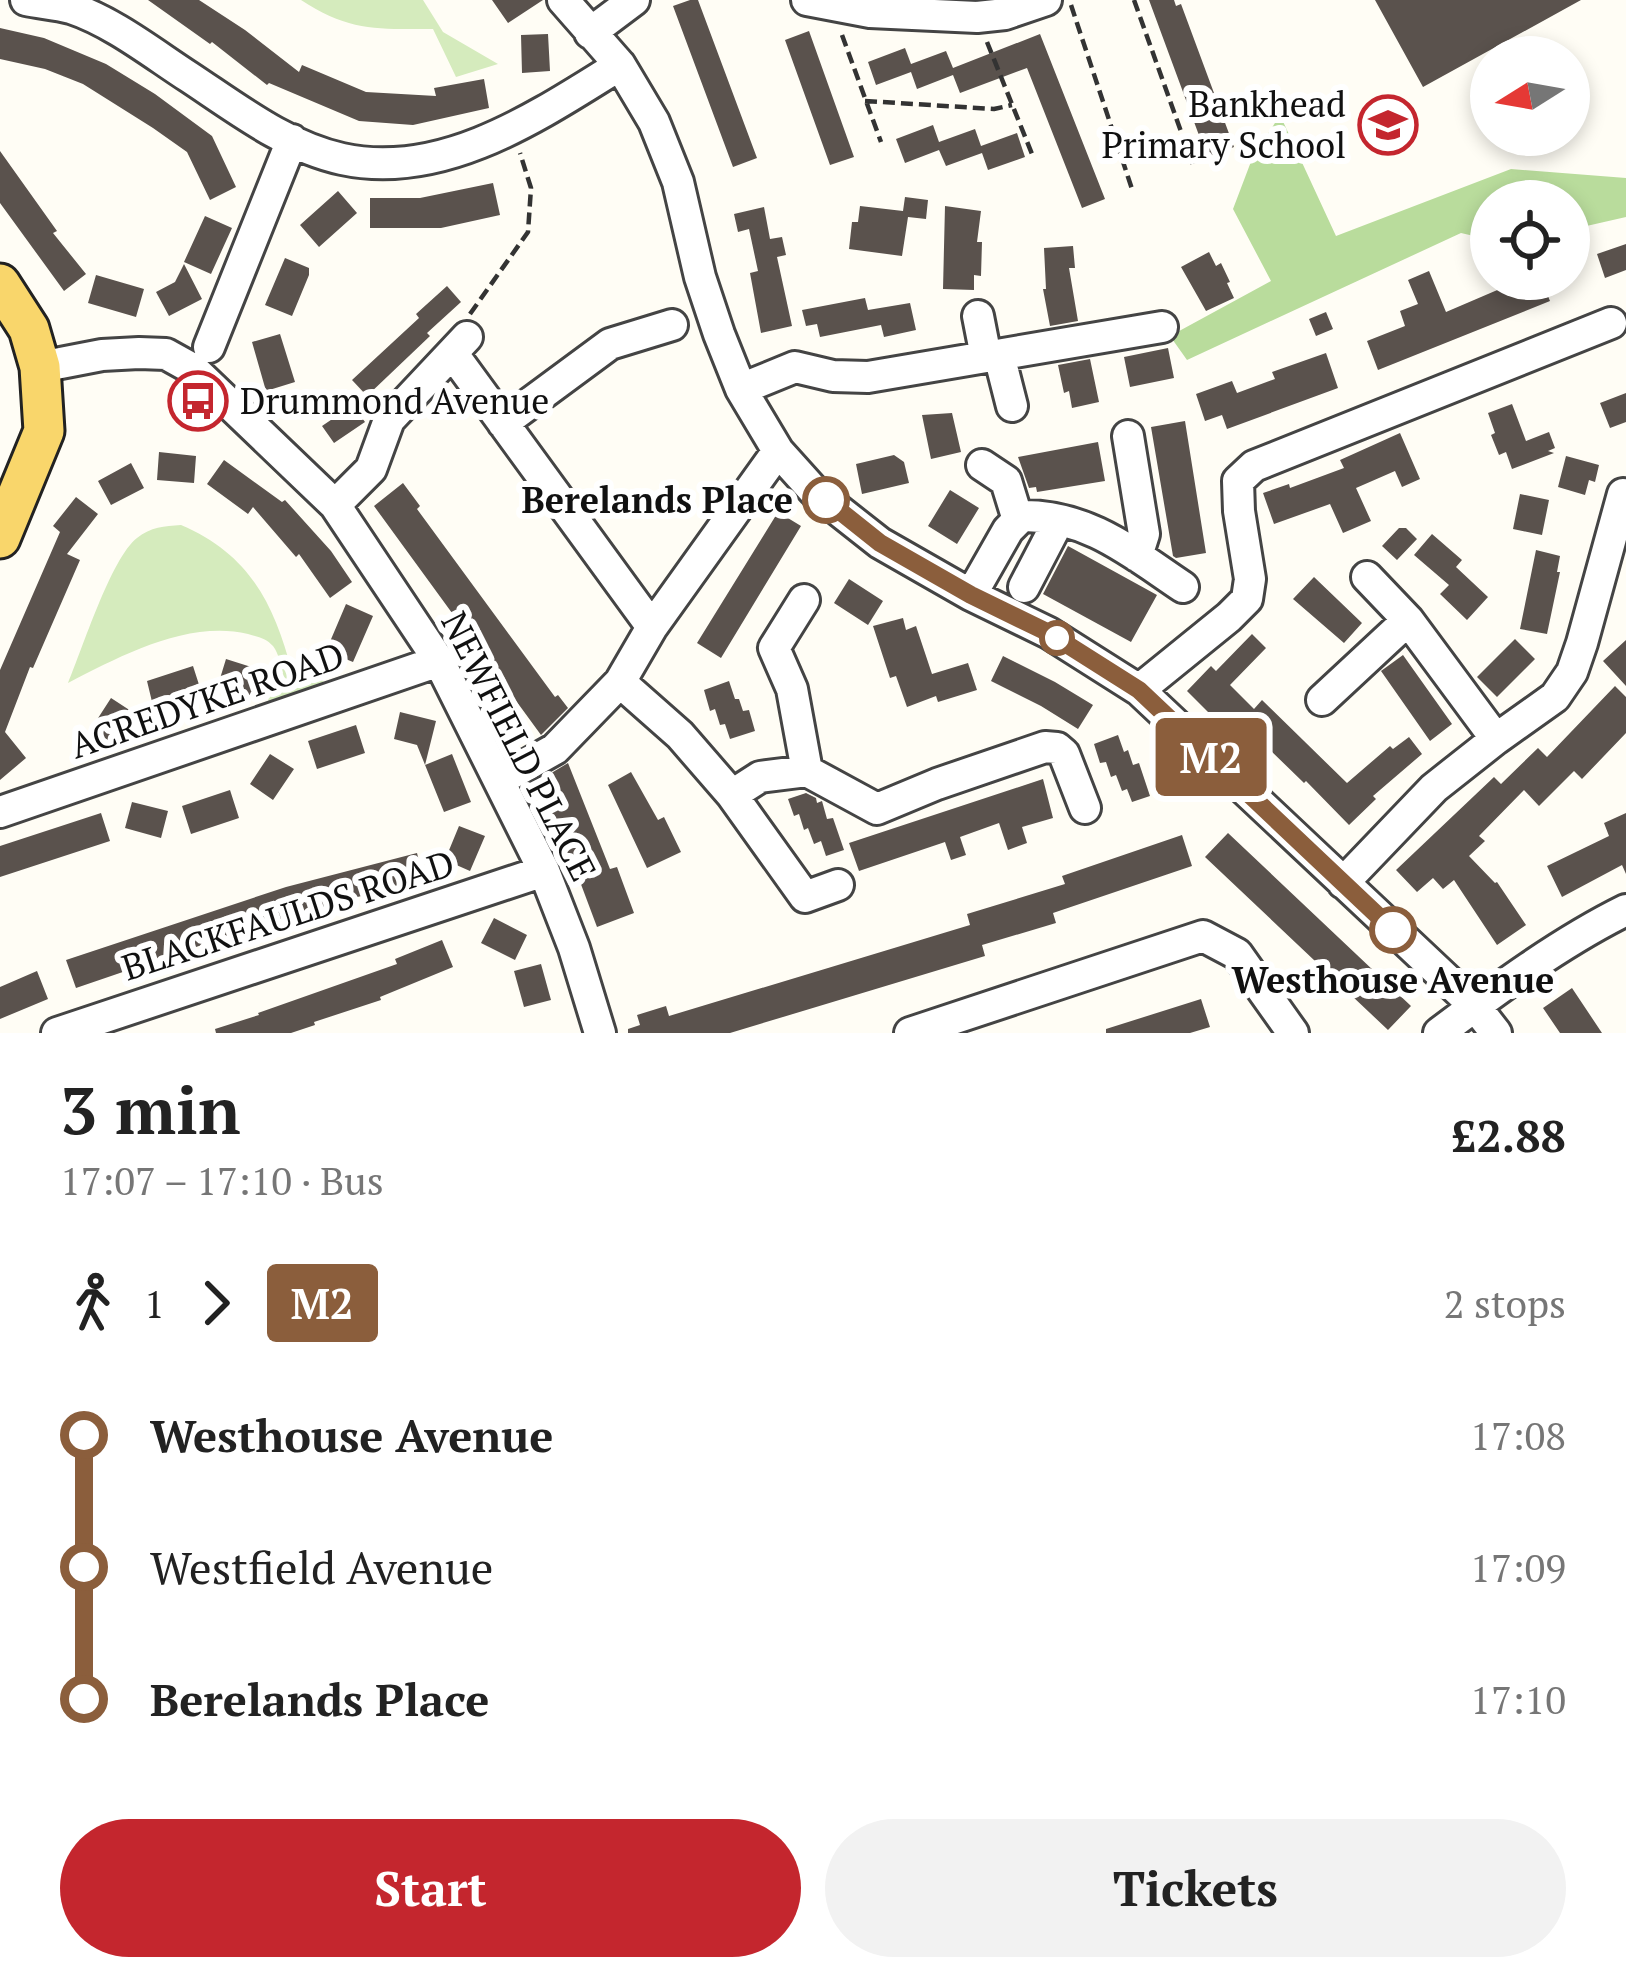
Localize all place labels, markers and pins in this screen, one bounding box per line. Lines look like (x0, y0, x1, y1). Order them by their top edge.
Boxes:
place label: Bankhead Primary School (1101, 80, 1346, 168)
school or university icon: Bankhead Primary School (1357, 94, 1419, 156)
bus stop icon: Drummond Avenue (167, 370, 229, 432)
place label: Drummond Avenue (240, 377, 549, 424)
place label: Berelands Place (521, 476, 793, 523)
marker: Berelands Place (804, 478, 848, 522)
unlabelled marker (1041, 622, 1073, 654)
marker: Westhouse Avenue (1371, 908, 1415, 952)
place label: Westhouse Avenue (1232, 956, 1554, 1003)

